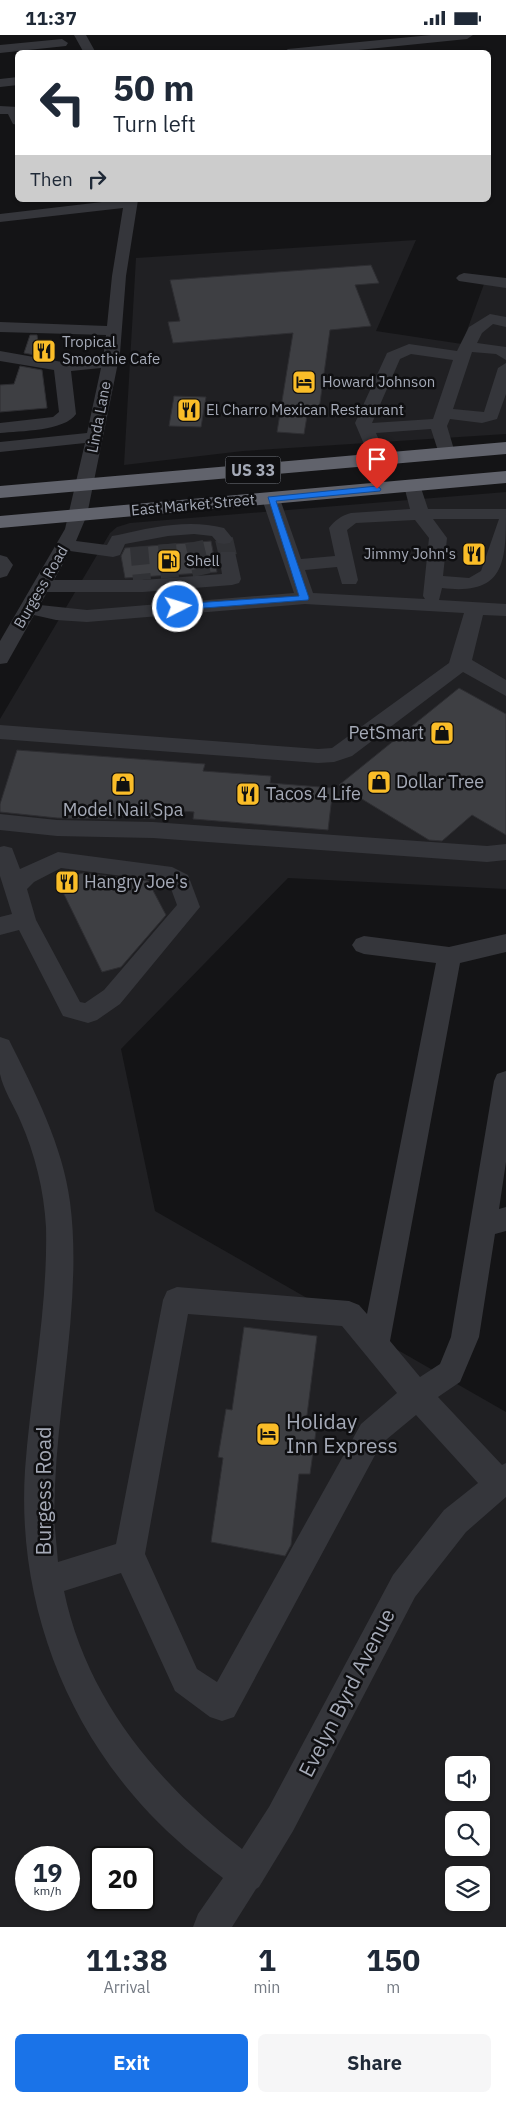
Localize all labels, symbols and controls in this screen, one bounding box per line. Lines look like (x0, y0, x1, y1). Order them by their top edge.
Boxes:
text: 11:37 (25, 6, 77, 30)
text: 50 m (113, 65, 195, 111)
icon: left (30, 70, 95, 135)
text: Turn left (113, 109, 196, 138)
icon: right (83, 165, 111, 193)
text: Then (30, 167, 73, 191)
place label: Tropical Smoothie Cafe (62, 332, 160, 368)
restaurant icon: Tropical Smoothie Cafe (31, 338, 57, 364)
hotel icon: Howard Johnson (291, 369, 317, 395)
place label: Howard Johnson (322, 372, 435, 391)
street label: Linda Lane (82, 380, 115, 454)
restaurant icon: El Charro Mexican Restaurant (176, 397, 202, 423)
place label: El Charro Mexican Restaurant (206, 400, 404, 419)
pin (356, 438, 398, 489)
icon: arrive (363, 445, 391, 473)
road number: US 33 (226, 457, 280, 483)
street label: East Market Street (130, 490, 256, 519)
restaurant icon: Jimmy John's (461, 541, 487, 567)
street label: Burgess Road (9, 542, 72, 631)
place label: Jimmy John's (364, 544, 456, 563)
fuel station icon: Shell (156, 548, 182, 574)
place label: Shell (186, 551, 220, 570)
position arrow (151, 580, 203, 632)
shop icon: PetSmart (429, 720, 455, 746)
place label: PetSmart (348, 721, 424, 744)
shop icon: Dollar Tree (366, 769, 392, 795)
place label: Dollar Tree (396, 770, 484, 793)
shop icon: Model Nail Spa (110, 771, 136, 797)
restaurant icon: Tacos 4 Life (235, 781, 261, 807)
place label: Tacos 4 Life (266, 782, 361, 805)
place label: Model Nail Spa (63, 798, 184, 821)
restaurant icon: Hangry Joe's (54, 869, 80, 895)
place label: Hangry Joe's (84, 870, 188, 893)
place label: Holiday Inn Express (286, 1407, 398, 1459)
hotel icon: Holiday Inn Express (255, 1421, 281, 1447)
street label: Burgess Road (29, 1427, 57, 1555)
street label: Evelyn Byrd Avenue (291, 1603, 401, 1782)
map controls (445, 1756, 490, 1911)
button: sound (445, 1756, 490, 1801)
button: search (445, 1811, 490, 1856)
speed limit sign: 20 (90, 1846, 155, 1911)
text: 19 (32, 1856, 63, 1889)
button: layers (445, 1866, 490, 1911)
text: km/h (33, 1883, 62, 1898)
text: 11:38 (86, 1940, 168, 1979)
text: 1 (258, 1940, 276, 1979)
text: 150 (366, 1940, 420, 1979)
text: Arrival (103, 1977, 150, 1997)
text: min (253, 1977, 280, 1997)
text: m (386, 1977, 400, 1997)
button: Exit (15, 2034, 248, 2092)
button: Share (258, 2034, 491, 2092)

